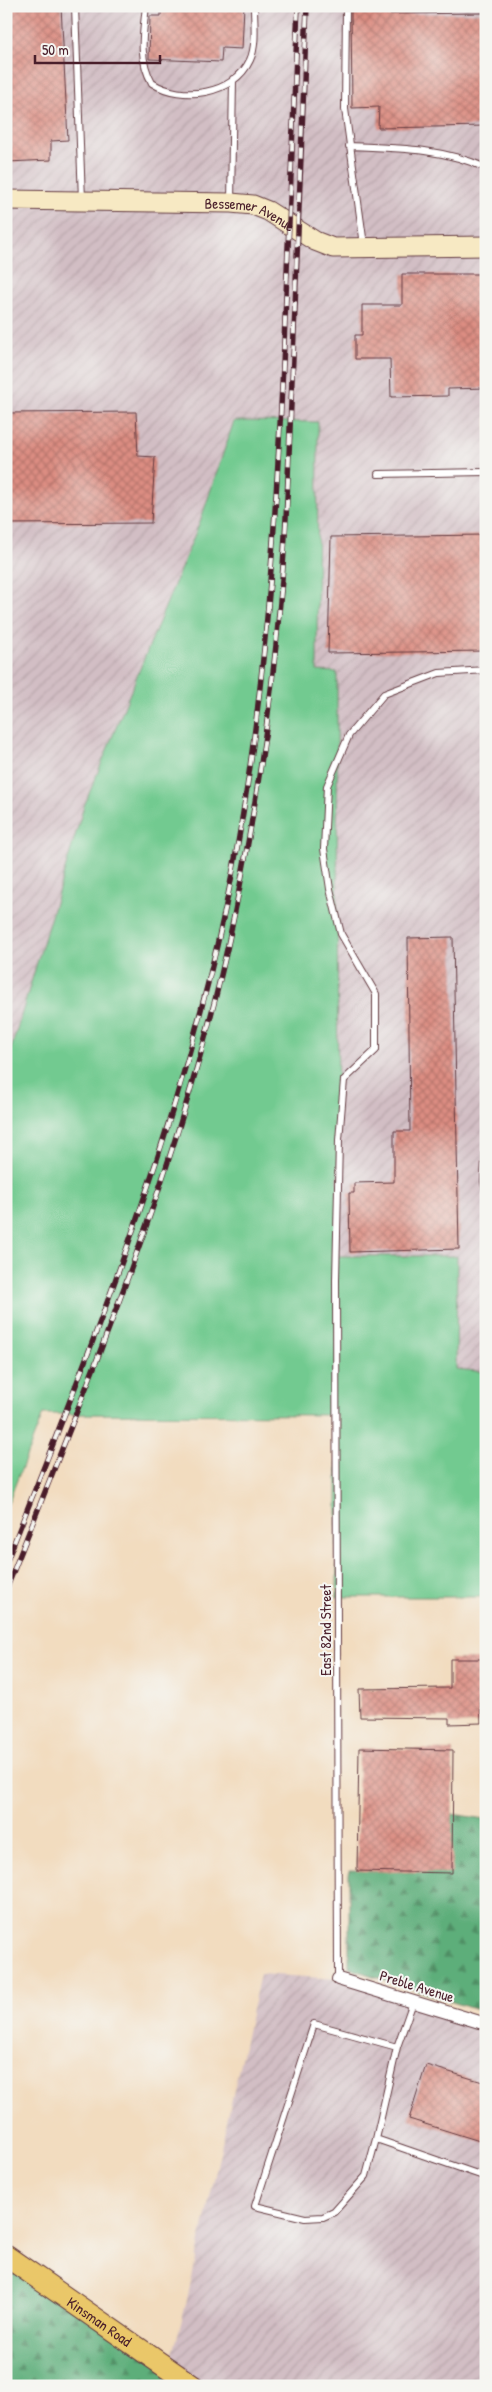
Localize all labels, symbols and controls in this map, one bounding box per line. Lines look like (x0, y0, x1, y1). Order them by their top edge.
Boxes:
scale bar (35, 32, 160, 64)
text: 50 m (42, 39, 69, 60)
street label: Bessemer Avenue (205, 192, 299, 236)
street label: East 82nd Street (315, 1583, 336, 1676)
street label: Preble Avenue (377, 1965, 457, 2007)
street label: Kinsman Road (63, 2291, 136, 2351)

